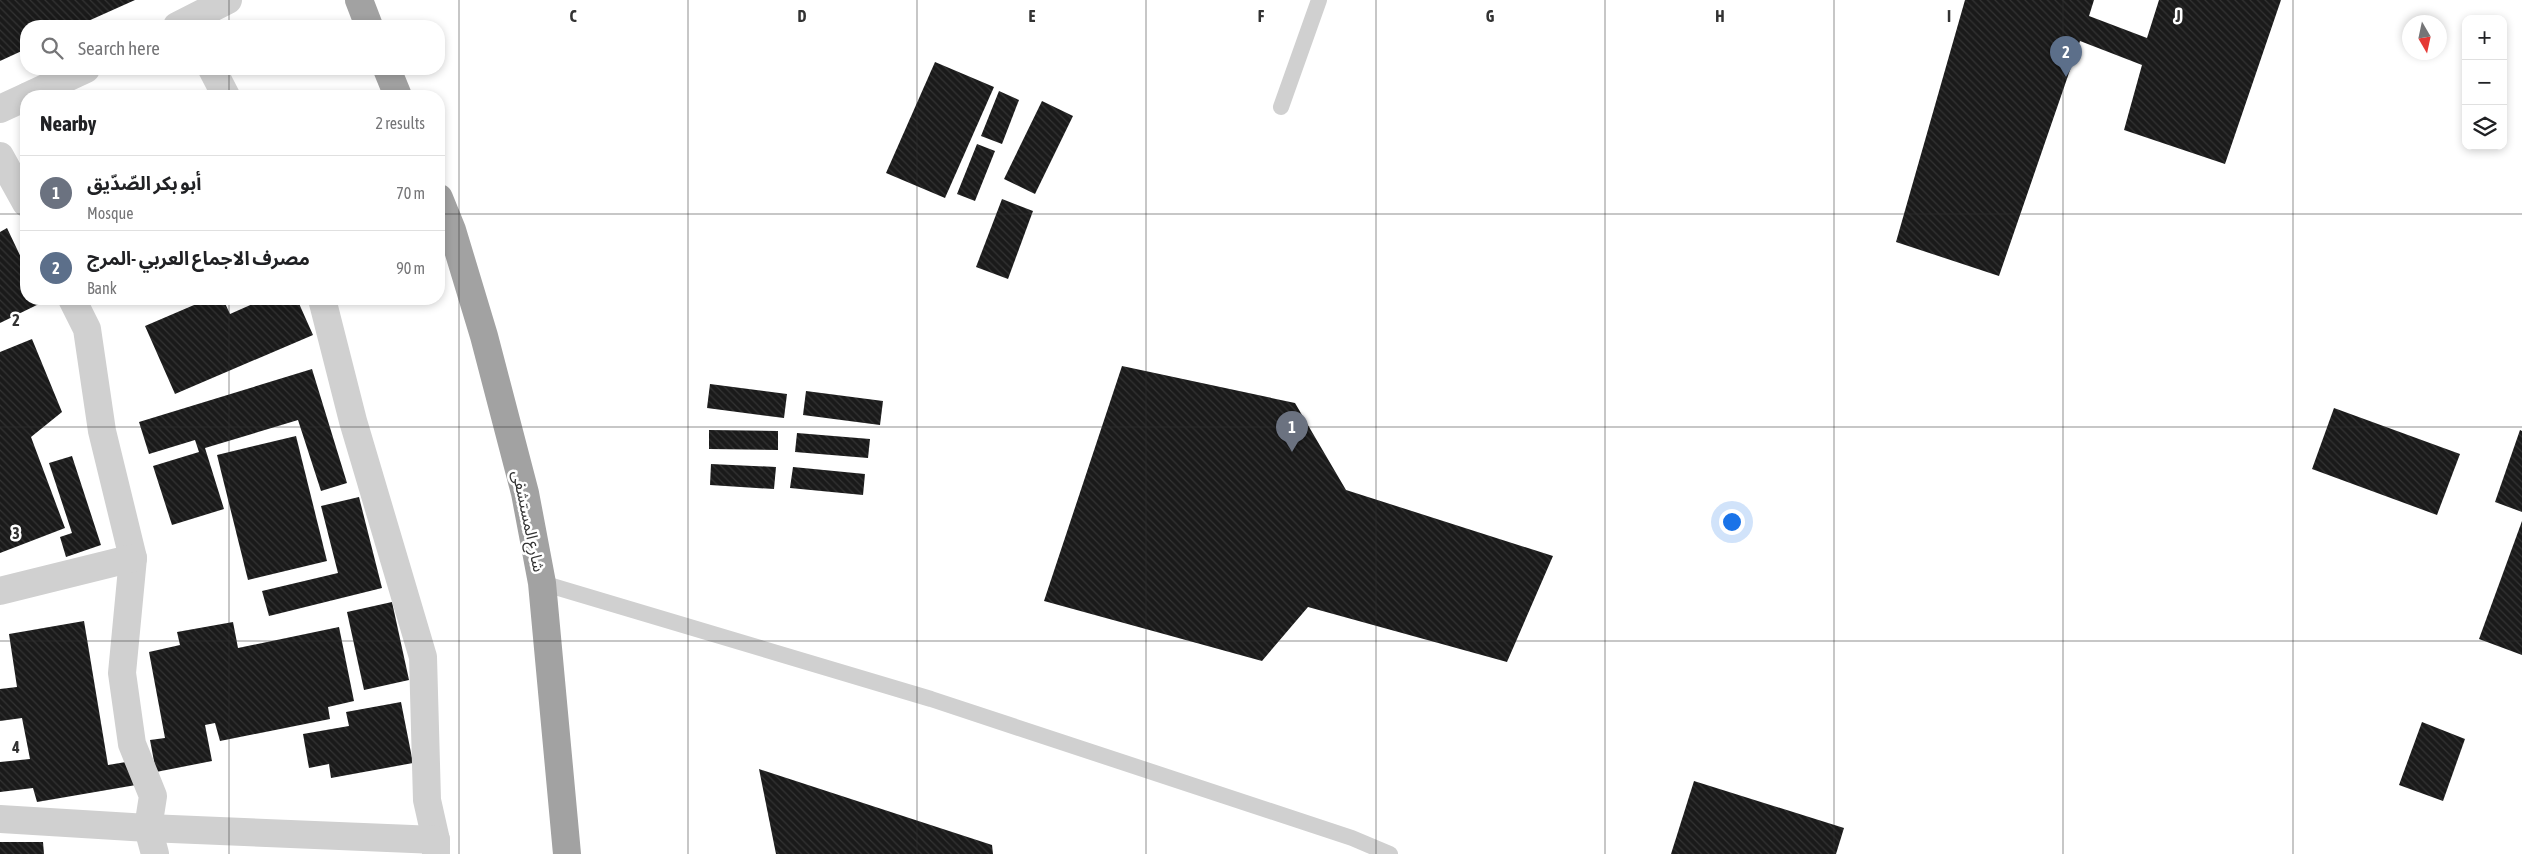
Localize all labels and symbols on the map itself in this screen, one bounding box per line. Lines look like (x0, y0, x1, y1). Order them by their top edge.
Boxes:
text: C (569, 7, 577, 25)
text: D (798, 7, 807, 25)
text: E (1029, 7, 1036, 25)
text: F (1258, 7, 1265, 25)
text: G (1486, 7, 1495, 25)
text: H (1715, 7, 1725, 25)
text: I (1947, 7, 1951, 25)
text: J (2174, 7, 2181, 25)
north arrow (2402, 15, 2447, 60)
pin: 2 (2050, 36, 2082, 77)
text: 2 (12, 311, 20, 329)
pin: 1 (1276, 411, 1308, 452)
street label: شارع المستشفى (506, 469, 549, 574)
your location (1719, 509, 1745, 535)
text: 3 (12, 524, 20, 542)
text: 4 (11, 738, 20, 756)

